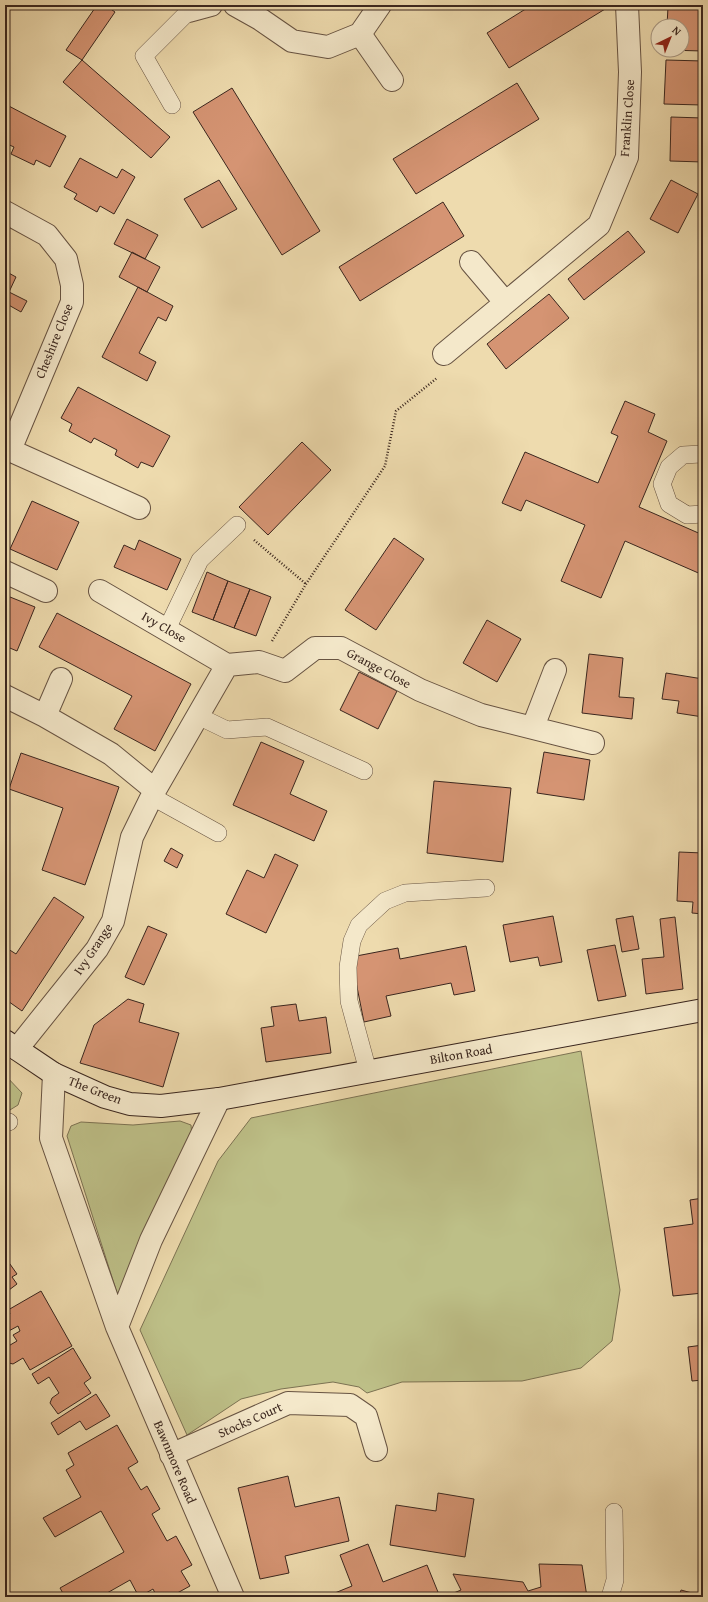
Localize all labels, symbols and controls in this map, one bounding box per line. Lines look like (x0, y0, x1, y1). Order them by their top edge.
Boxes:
north arrow (650, 18, 690, 58)
text: N (669, 22, 685, 39)
street label: Franklin Close (615, 79, 639, 157)
street label: Cheshire Close (30, 301, 78, 381)
street label: Ivy Close (138, 607, 190, 647)
street label: Grange Close (343, 643, 415, 693)
street label: Ivy Grange (69, 919, 117, 979)
street label: Bilton Road (428, 1039, 494, 1069)
street label: The Green (66, 1071, 125, 1109)
street label: Stocks Court (215, 1397, 285, 1443)
street label: Bawnmore Road (149, 1418, 201, 1506)

